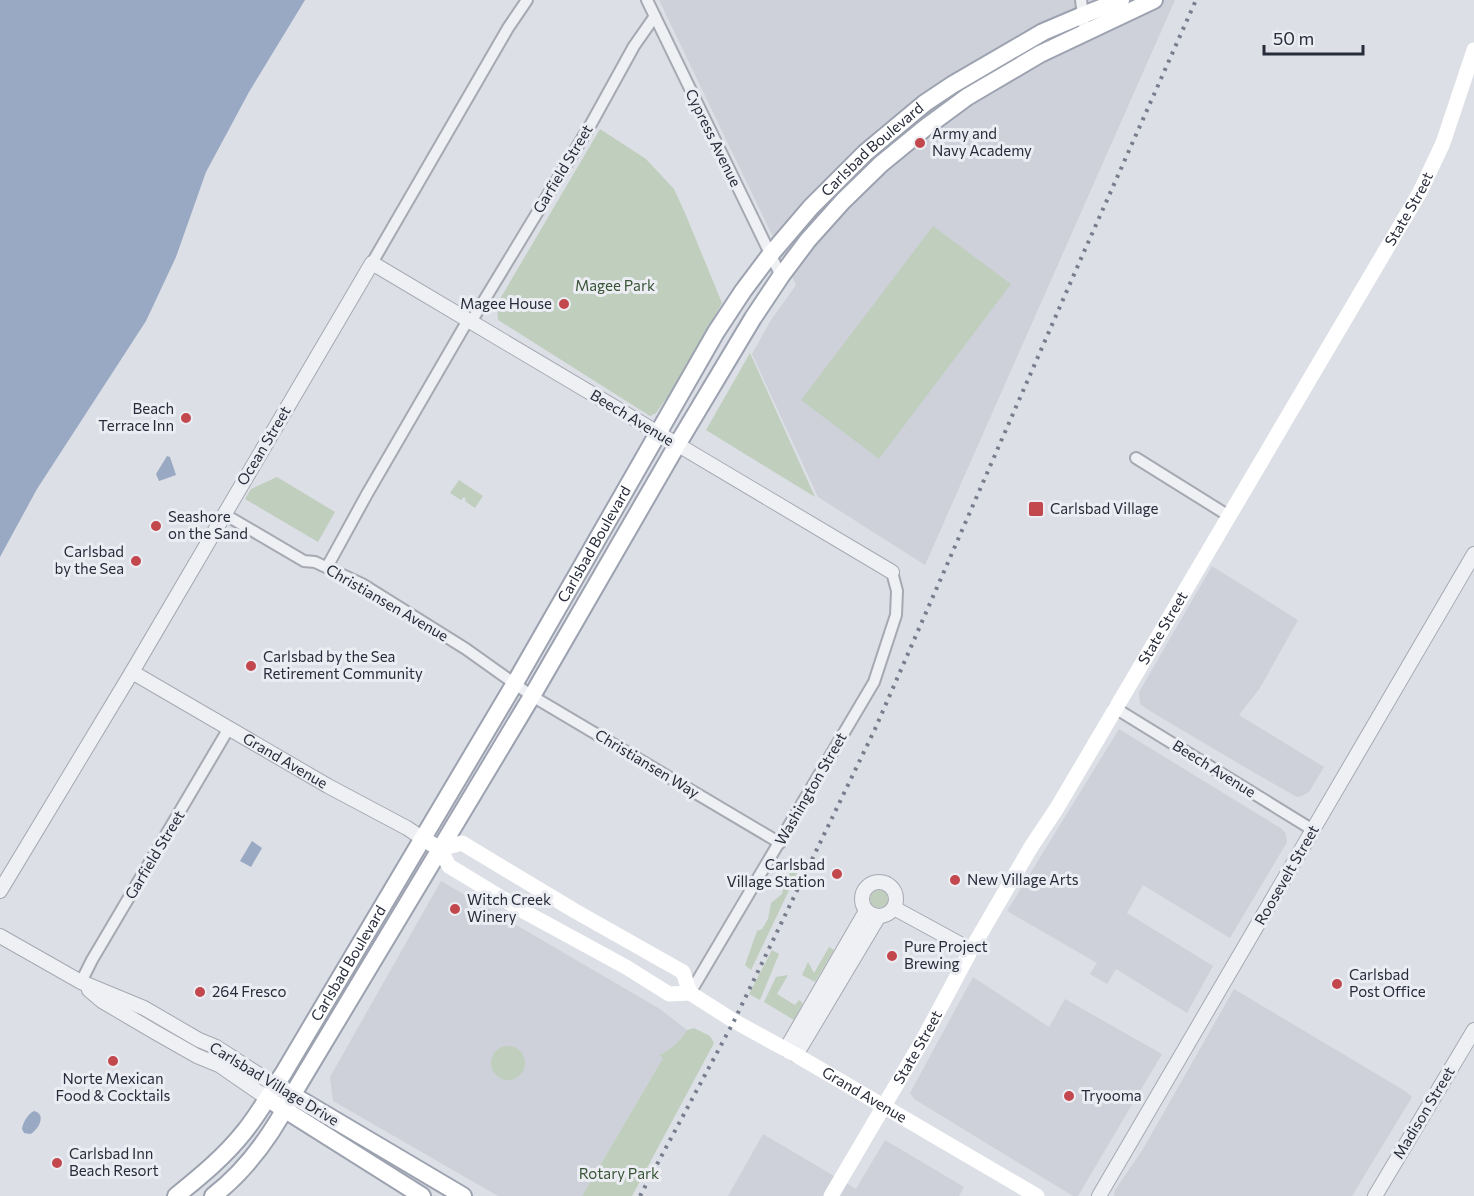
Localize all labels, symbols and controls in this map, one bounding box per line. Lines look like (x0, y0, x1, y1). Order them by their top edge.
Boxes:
scale bar (1264, 18, 1363, 56)
text: 50 m (1273, 27, 1314, 49)
street label: Cypress Avenue (682, 86, 745, 190)
street label: Carlsbad Boulevard (817, 98, 927, 200)
street label: Garfield Street (529, 121, 596, 216)
place label: Army and Navy Academy (932, 124, 1032, 159)
marker: Army and Navy Academy (913, 136, 927, 150)
street label: State Street (1380, 169, 1436, 249)
park label: Magee Park (575, 276, 655, 294)
place label: Magee House (460, 294, 552, 312)
marker: Magee House (557, 297, 571, 311)
street label: Beech Avenue (587, 385, 678, 449)
place label: Beach Terrace Inn (98, 399, 174, 434)
street label: Ocean Street (232, 403, 294, 488)
marker: Beach Terrace Inn (179, 411, 193, 425)
street label: Carlsbad Boulevard (553, 482, 634, 605)
place label: Carlsbad Village (1050, 499, 1159, 517)
marker: Carlsbad Village (1027, 500, 1045, 518)
place label: Seashore on the Sand (168, 507, 248, 542)
marker: Seashore on the Sand (149, 519, 163, 533)
place label: Carlsbad by the Sea (55, 542, 124, 577)
marker: Carlsbad by the Sea (129, 554, 143, 568)
street label: Christiansen Avenue (323, 560, 452, 645)
street label: State Street (1134, 588, 1191, 667)
place label: Carlsbad by the Sea Retirement Community (263, 647, 423, 682)
marker: Carlsbad by the Sea Retirement Community (244, 659, 258, 673)
street label: Christiansen Way (592, 725, 703, 801)
street label: Grand Avenue (240, 728, 331, 792)
street label: Washington Street (771, 729, 850, 848)
street label: Beech Avenue (1170, 736, 1259, 801)
street label: Garfield Street (121, 807, 188, 902)
street label: Roosevelt Street (1250, 821, 1322, 928)
place label: Carlsbad Village Station (726, 855, 825, 890)
marker: Carlsbad Village Station (830, 867, 844, 881)
place label: New Village Arts (967, 870, 1079, 888)
marker: New Village Arts (948, 873, 962, 887)
place label: Witch Creek Winery (467, 890, 551, 925)
street label: Carlsbad Boulevard (306, 902, 389, 1024)
marker: Witch Creek Winery (448, 902, 462, 916)
place label: Pure Project Brewing (904, 937, 988, 972)
marker: Pure Project Brewing (885, 949, 899, 963)
place label: Carlsbad Post Office (1349, 965, 1426, 1000)
marker: Carlsbad Post Office (1330, 977, 1344, 991)
place label: 264 Fresco (212, 982, 287, 1000)
marker: 264 Fresco (193, 985, 207, 999)
street label: State Street (889, 1007, 945, 1087)
street label: Carlsbad Village Drive (207, 1037, 342, 1129)
marker: Norte Mexican Food & Cocktails (106, 1054, 120, 1068)
street label: Grand Avenue (819, 1062, 910, 1126)
street label: Madison Street (1389, 1063, 1458, 1162)
place label: Norte Mexican Food & Cocktails (56, 1069, 171, 1104)
place label: Tryooma (1081, 1086, 1142, 1104)
marker: Tryooma (1062, 1089, 1076, 1103)
place label: Carlsbad Inn Beach Resort (69, 1144, 159, 1179)
marker: Carlsbad Inn Beach Resort (50, 1156, 64, 1170)
park label: Rotary Park (579, 1164, 659, 1182)

